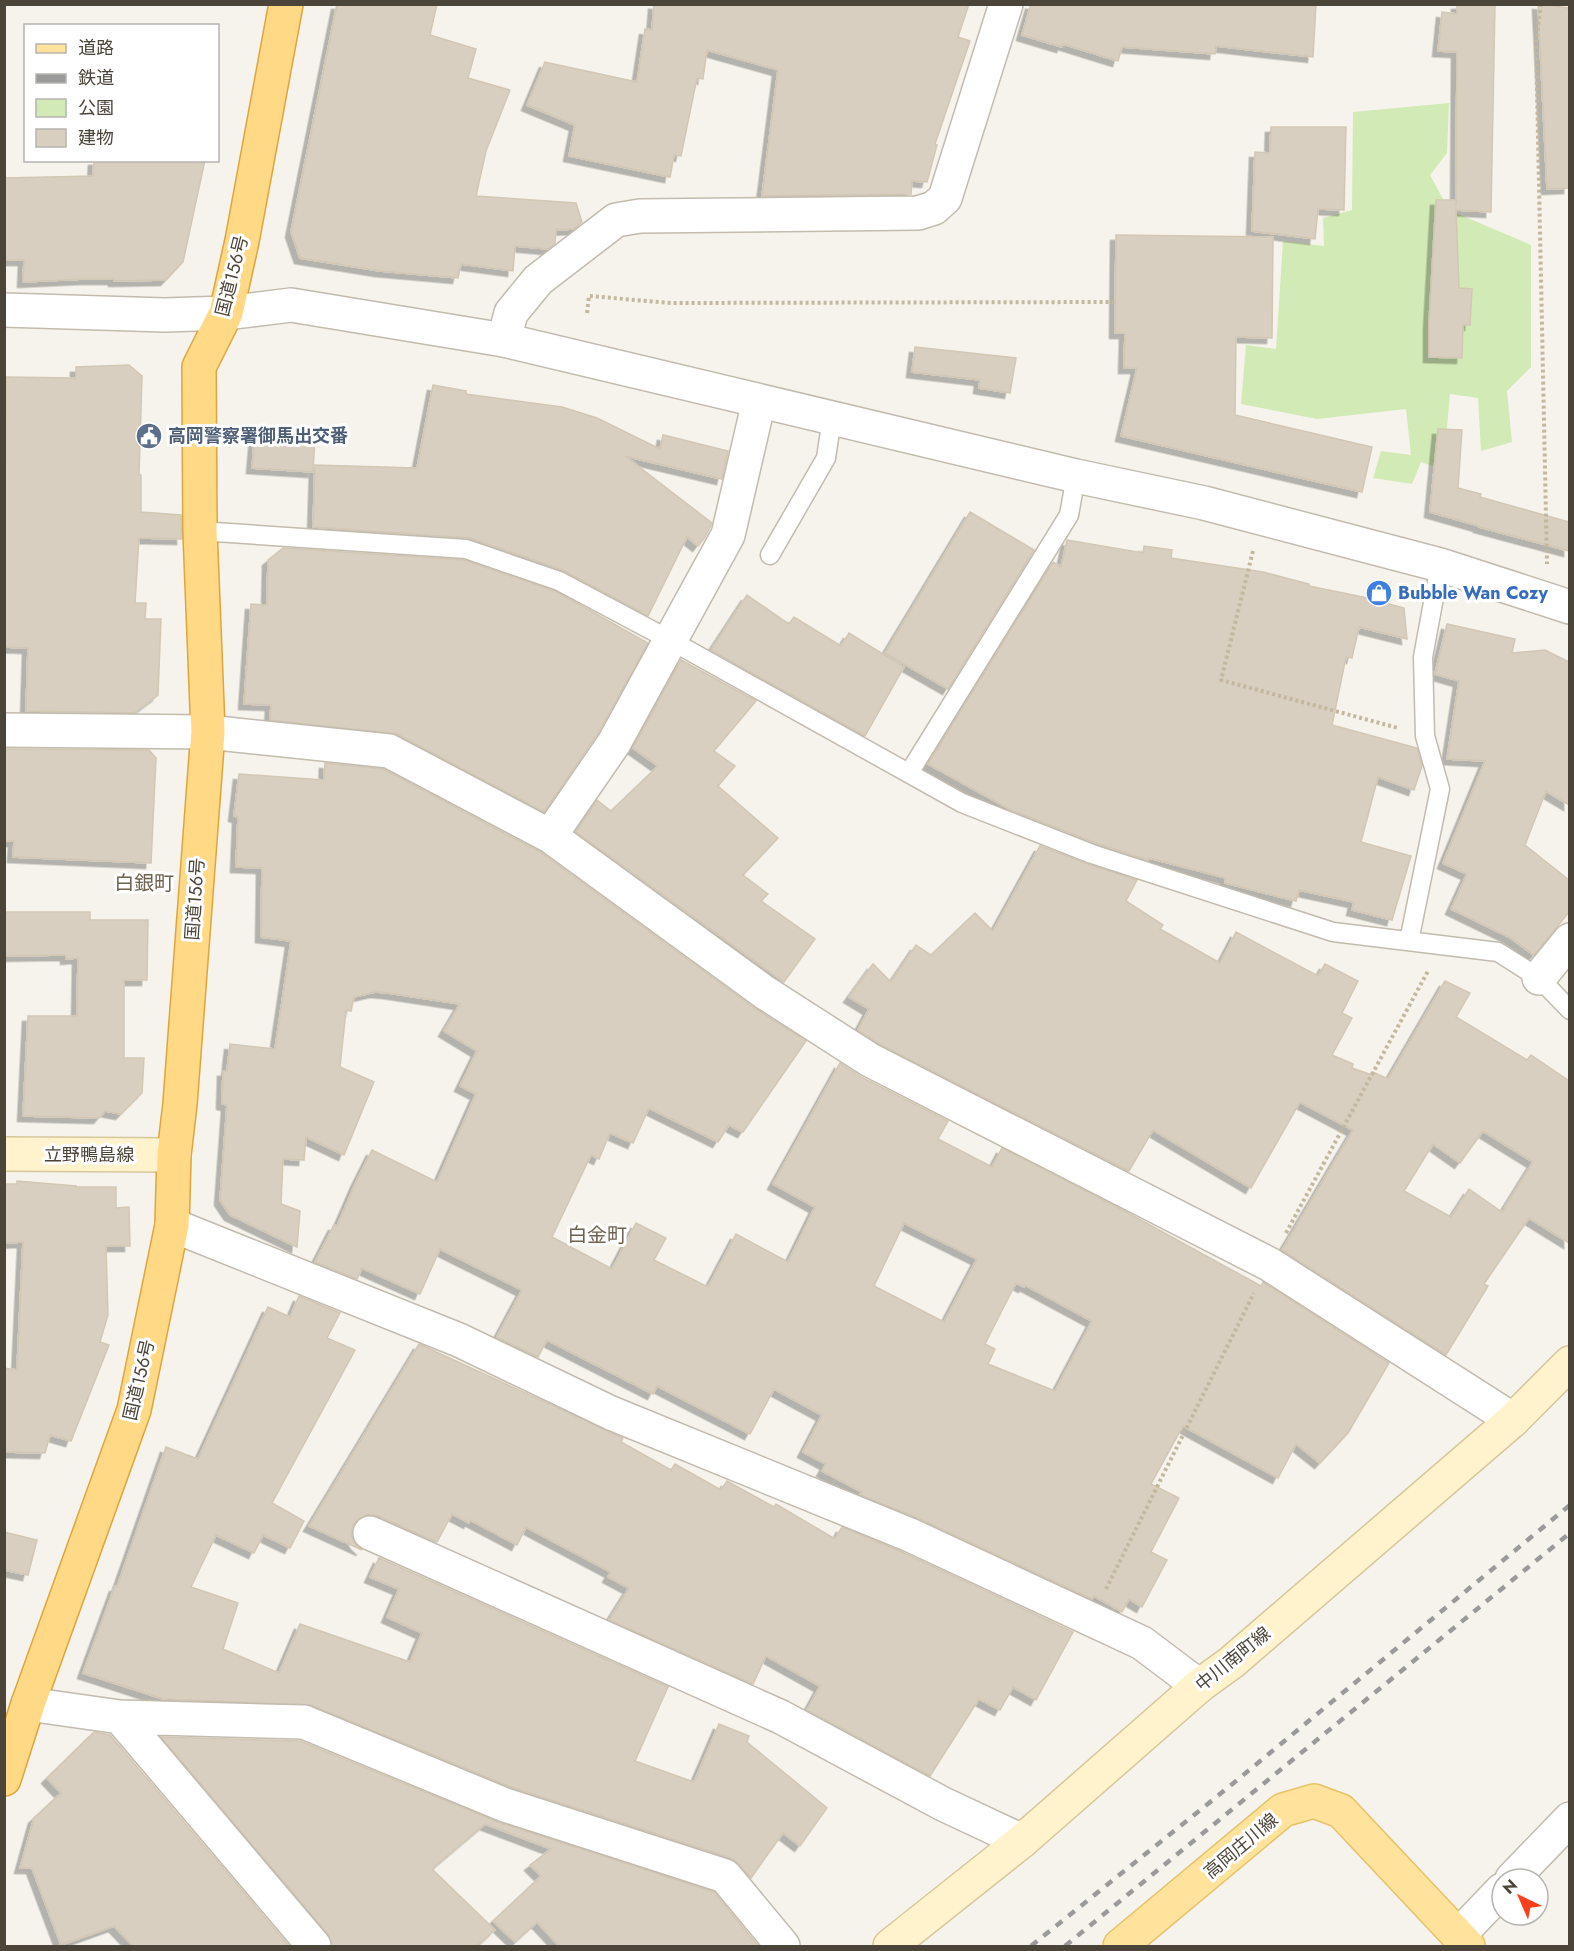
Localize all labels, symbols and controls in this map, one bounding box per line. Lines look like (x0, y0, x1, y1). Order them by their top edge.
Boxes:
legend (24, 24, 219, 162)
text: 道路 (78, 35, 114, 61)
text: 鉄道 (78, 65, 114, 91)
text: 公園 (78, 95, 114, 121)
text: 建物 (78, 125, 114, 151)
street label: 国道156号 (209, 233, 255, 319)
public building icon: 高岡警察署御馬出交番 (134, 421, 164, 451)
place label: 高岡警察署御馬出交番 (168, 423, 348, 449)
shop icon: Bubble Wan Cozy (1364, 578, 1394, 608)
place label: Bubble Wan Cozy (1398, 580, 1549, 606)
street label: 国道156号 (179, 857, 211, 941)
district label: 白銀町 (114, 869, 174, 898)
street label: 立野鴨島線 (44, 1142, 134, 1168)
district label: 白金町 (567, 1221, 627, 1250)
street label: 国道156号 (117, 1337, 161, 1423)
street label: 中川南町線 (1190, 1621, 1276, 1697)
street label: 高岡庄川線 (1198, 1807, 1284, 1885)
north arrow (1490, 1867, 1550, 1927)
text: N (1497, 1874, 1522, 1899)

